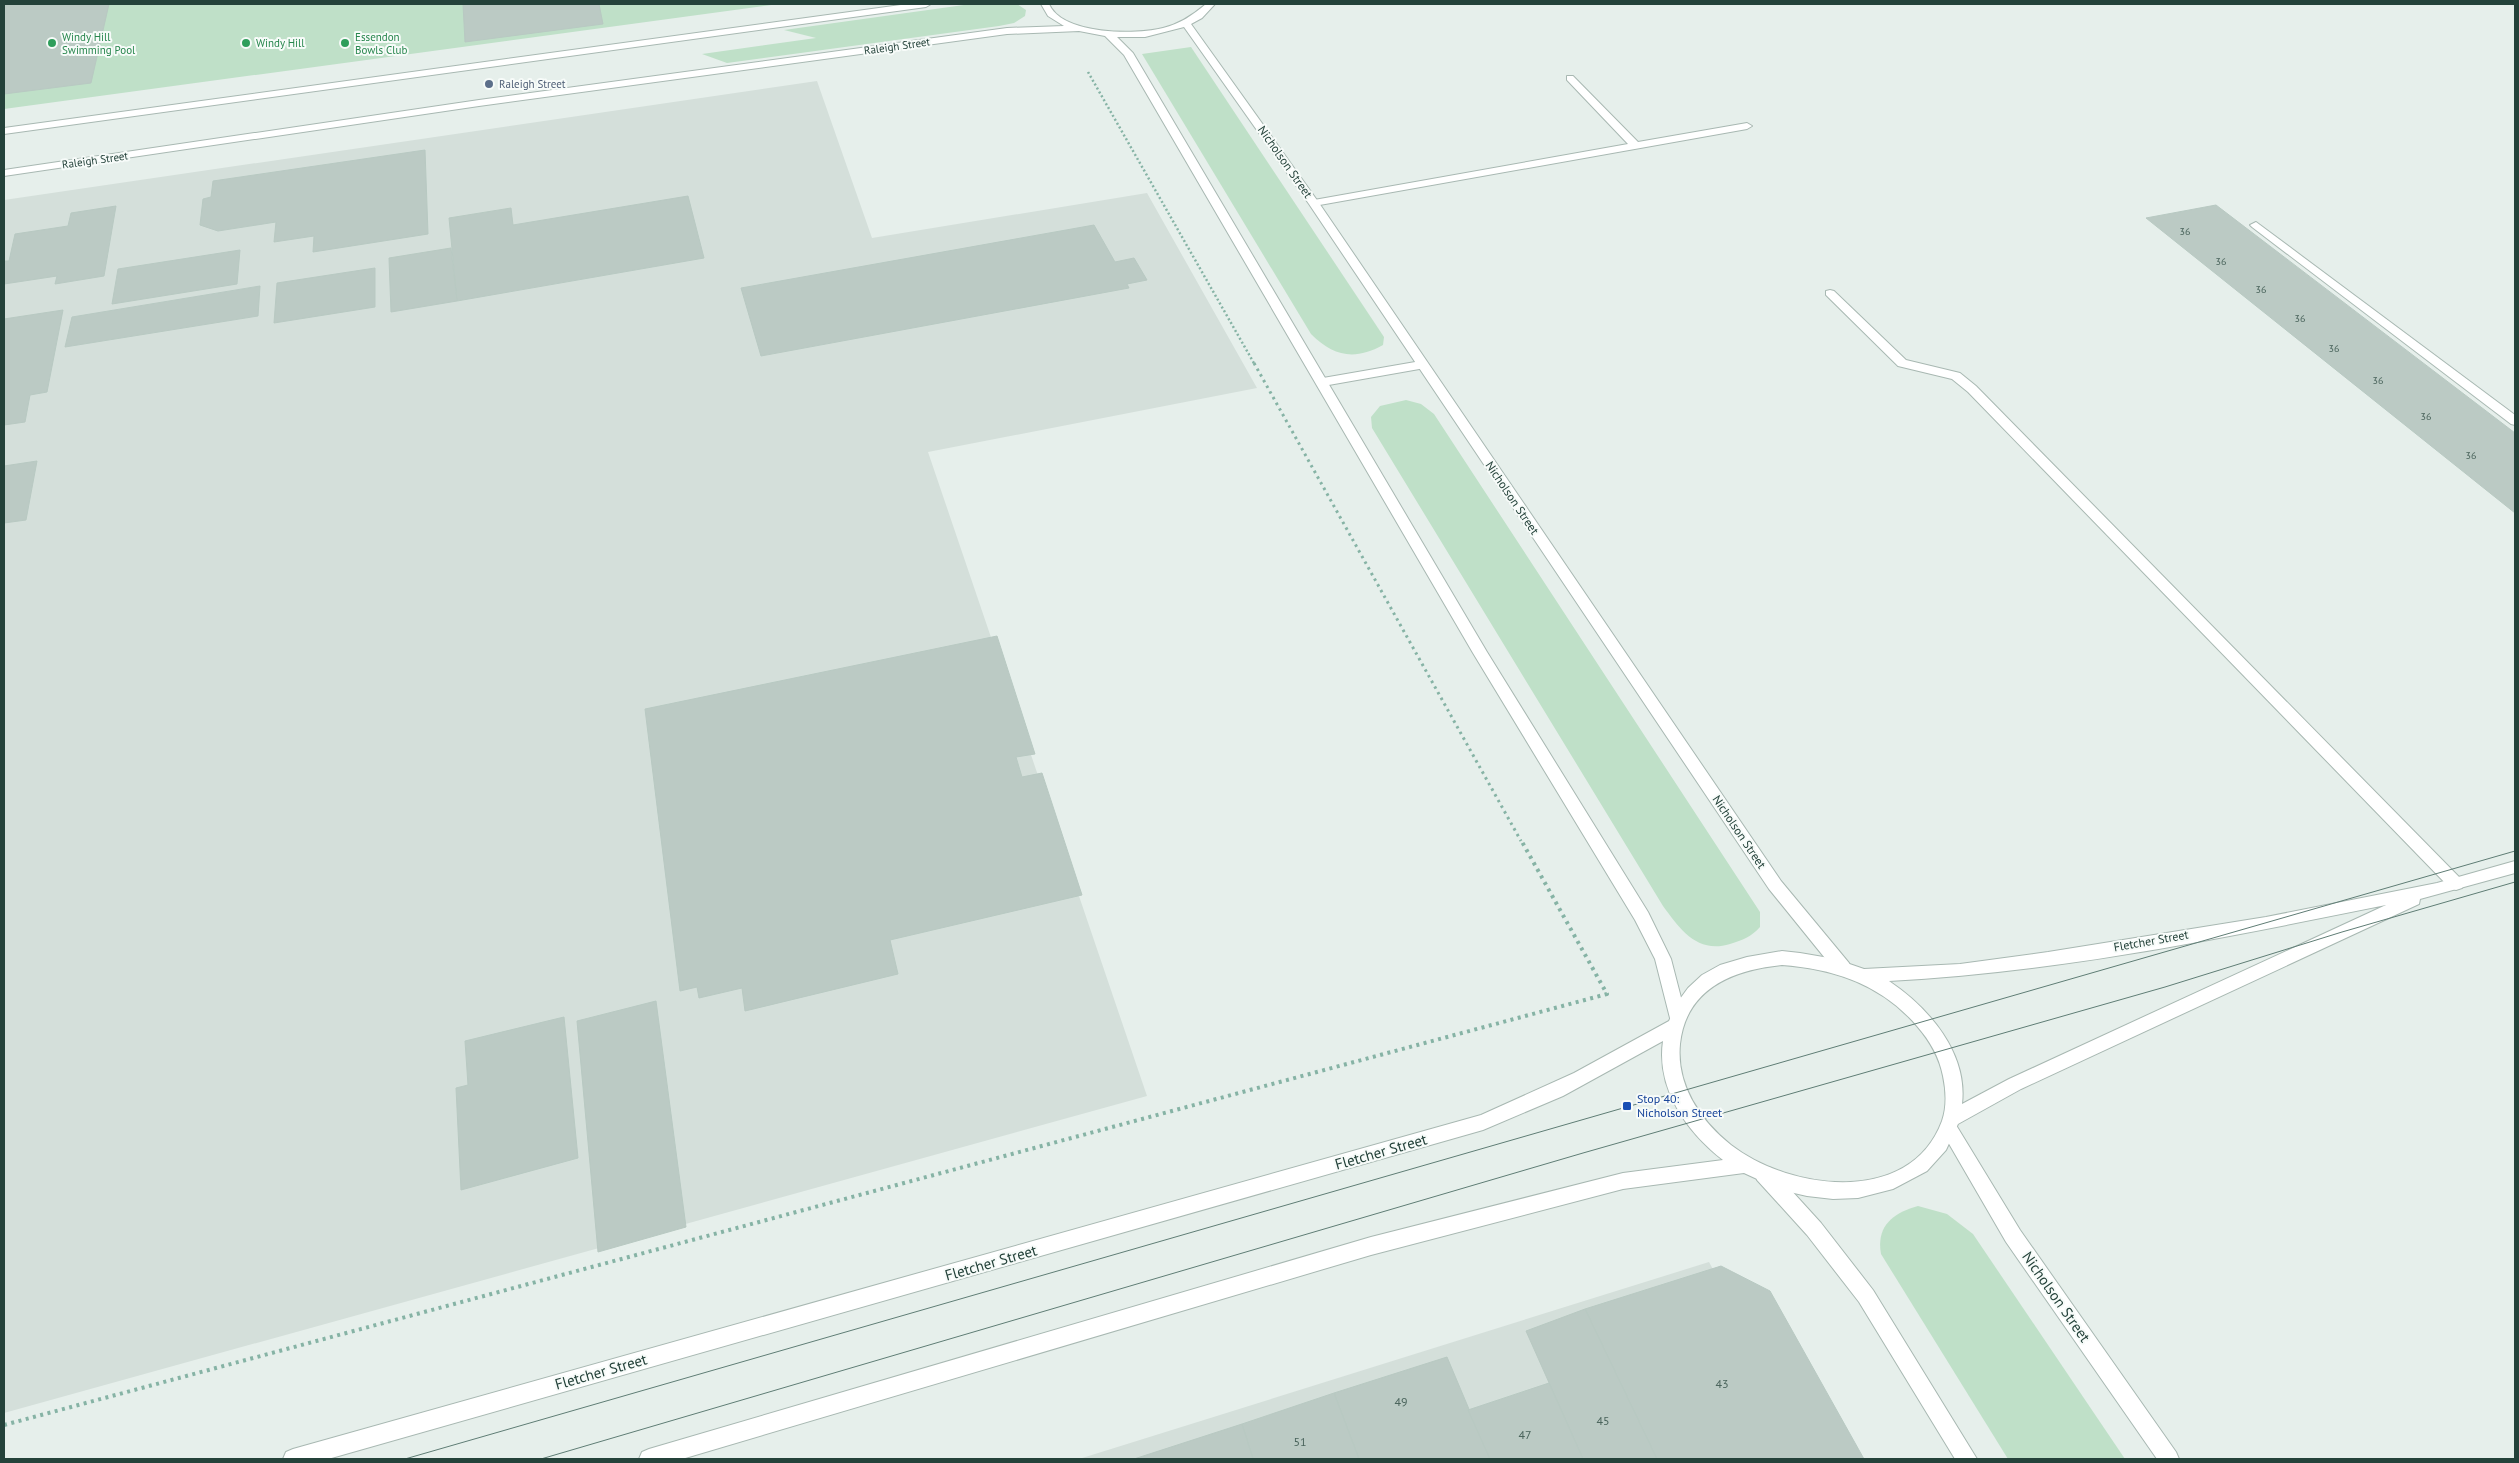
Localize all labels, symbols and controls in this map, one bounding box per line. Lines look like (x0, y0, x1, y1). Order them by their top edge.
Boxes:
place label: Windy Hill Swimming Pool (62, 30, 136, 57)
place label: Essendon Bowls Club (355, 30, 407, 57)
street label: Raleigh Street (863, 34, 931, 58)
place label: Windy Hill (256, 36, 305, 50)
marker: Windy Hill Swimming Pool (46, 37, 58, 49)
marker: Windy Hill (240, 37, 252, 49)
marker: Essendon Bowls Club (339, 37, 351, 49)
place label: Raleigh Street (499, 77, 566, 91)
marker: Raleigh Street (483, 78, 495, 90)
street label: Nicholson Street (1255, 123, 1316, 201)
street label: Raleigh Street (61, 148, 129, 172)
house number: 36 (2180, 225, 2190, 238)
house number: 36 (2216, 255, 2226, 268)
house number: 36 (2256, 283, 2266, 296)
house number: 36 (2295, 312, 2305, 325)
house number: 36 (2329, 342, 2339, 355)
house number: 36 (2373, 374, 2383, 387)
house number: 36 (2421, 410, 2431, 423)
house number: 36 (2466, 449, 2476, 462)
street label: Nicholson Street (1482, 458, 1542, 537)
street label: Nicholson Street (1709, 792, 1769, 871)
street label: Fletcher Street (2112, 927, 2190, 954)
place label: Stop 40: Nicholson Street (1637, 1091, 1722, 1120)
marker: Stop 40: Nicholson Street (1621, 1100, 1633, 1112)
street label: Fletcher Street (1333, 1129, 1429, 1174)
street label: Fletcher Street (943, 1240, 1039, 1285)
street label: Nicholson Street (2018, 1248, 2095, 1346)
street label: Fletcher Street (553, 1349, 649, 1394)
house number: 43 (1715, 1376, 1729, 1391)
house number: 49 (1394, 1394, 1408, 1409)
house number: 45 (1596, 1413, 1610, 1428)
house number: 47 (1518, 1427, 1532, 1442)
house number: 51 (1293, 1434, 1307, 1449)

